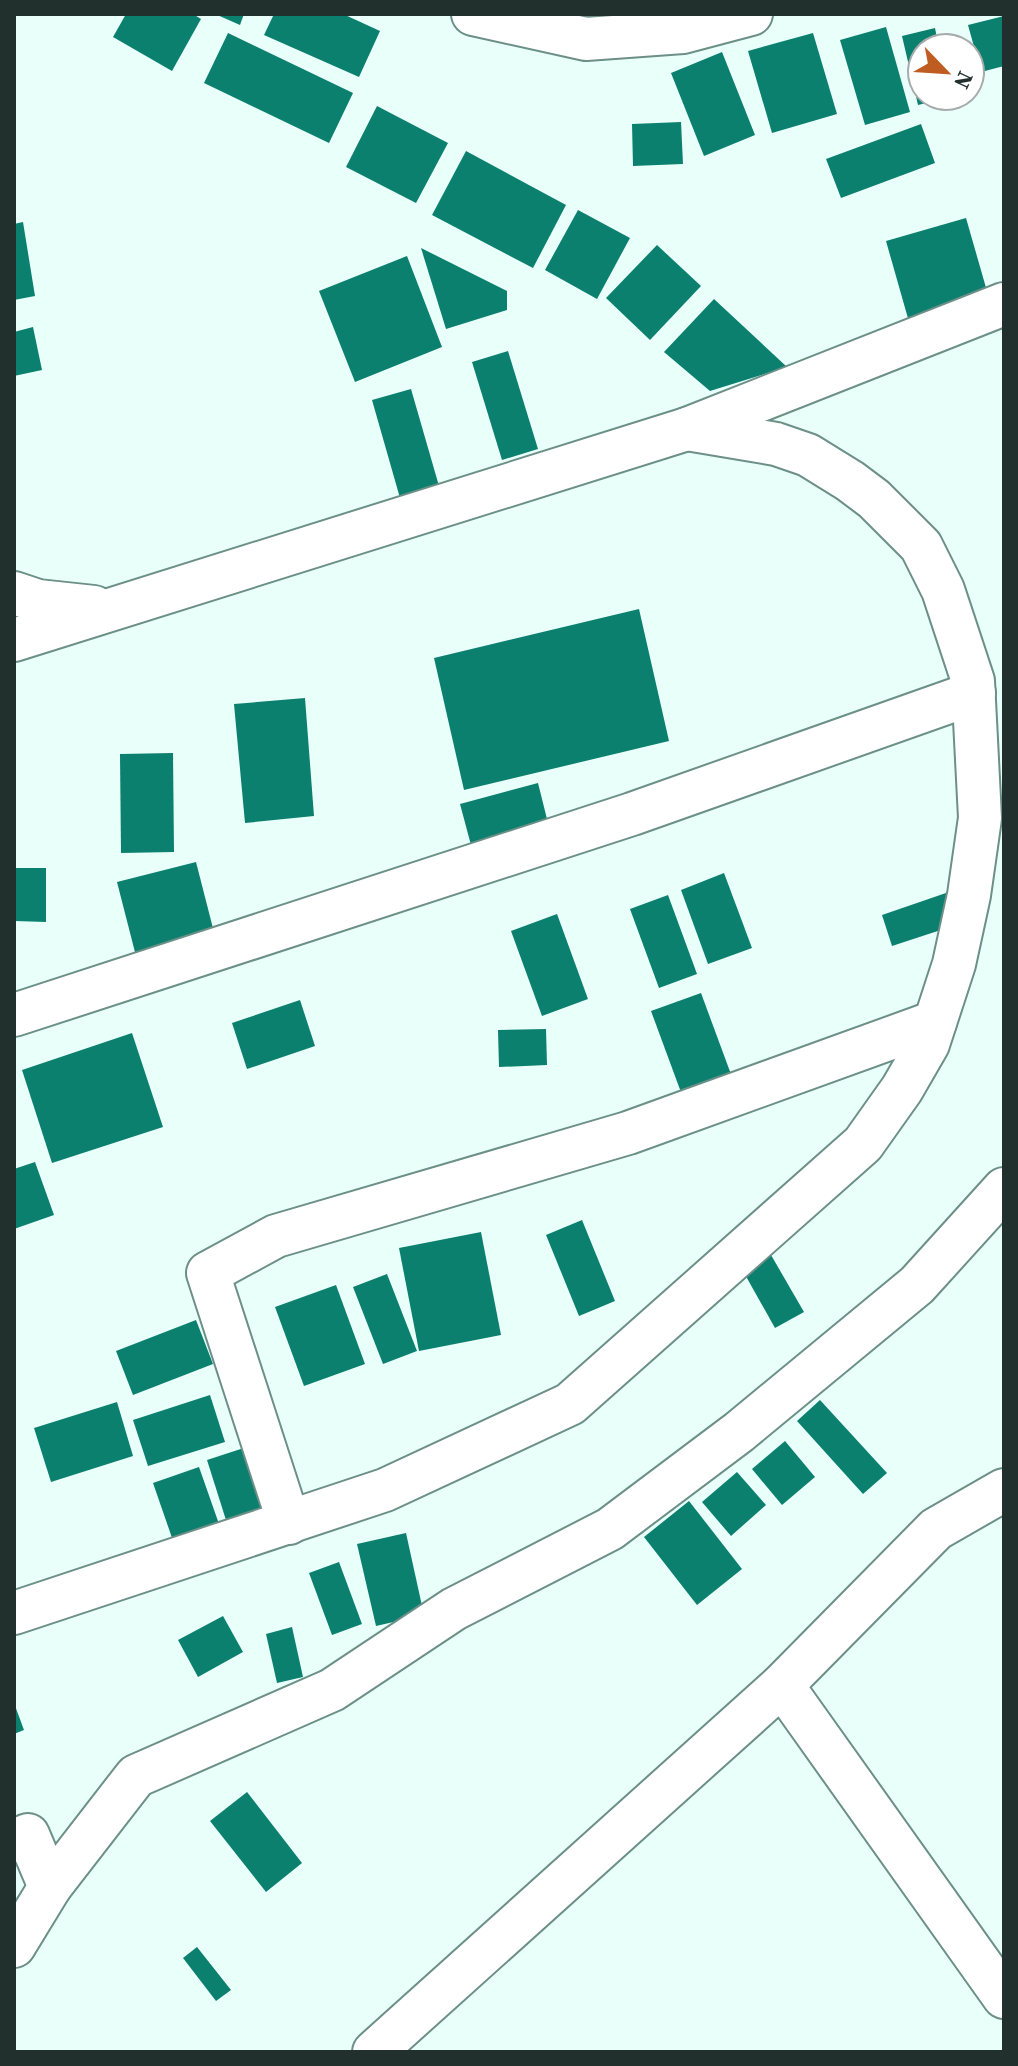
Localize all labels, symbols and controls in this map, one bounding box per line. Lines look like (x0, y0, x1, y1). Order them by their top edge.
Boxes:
north arrow (906, 32, 986, 112)
text: N (947, 67, 981, 94)

